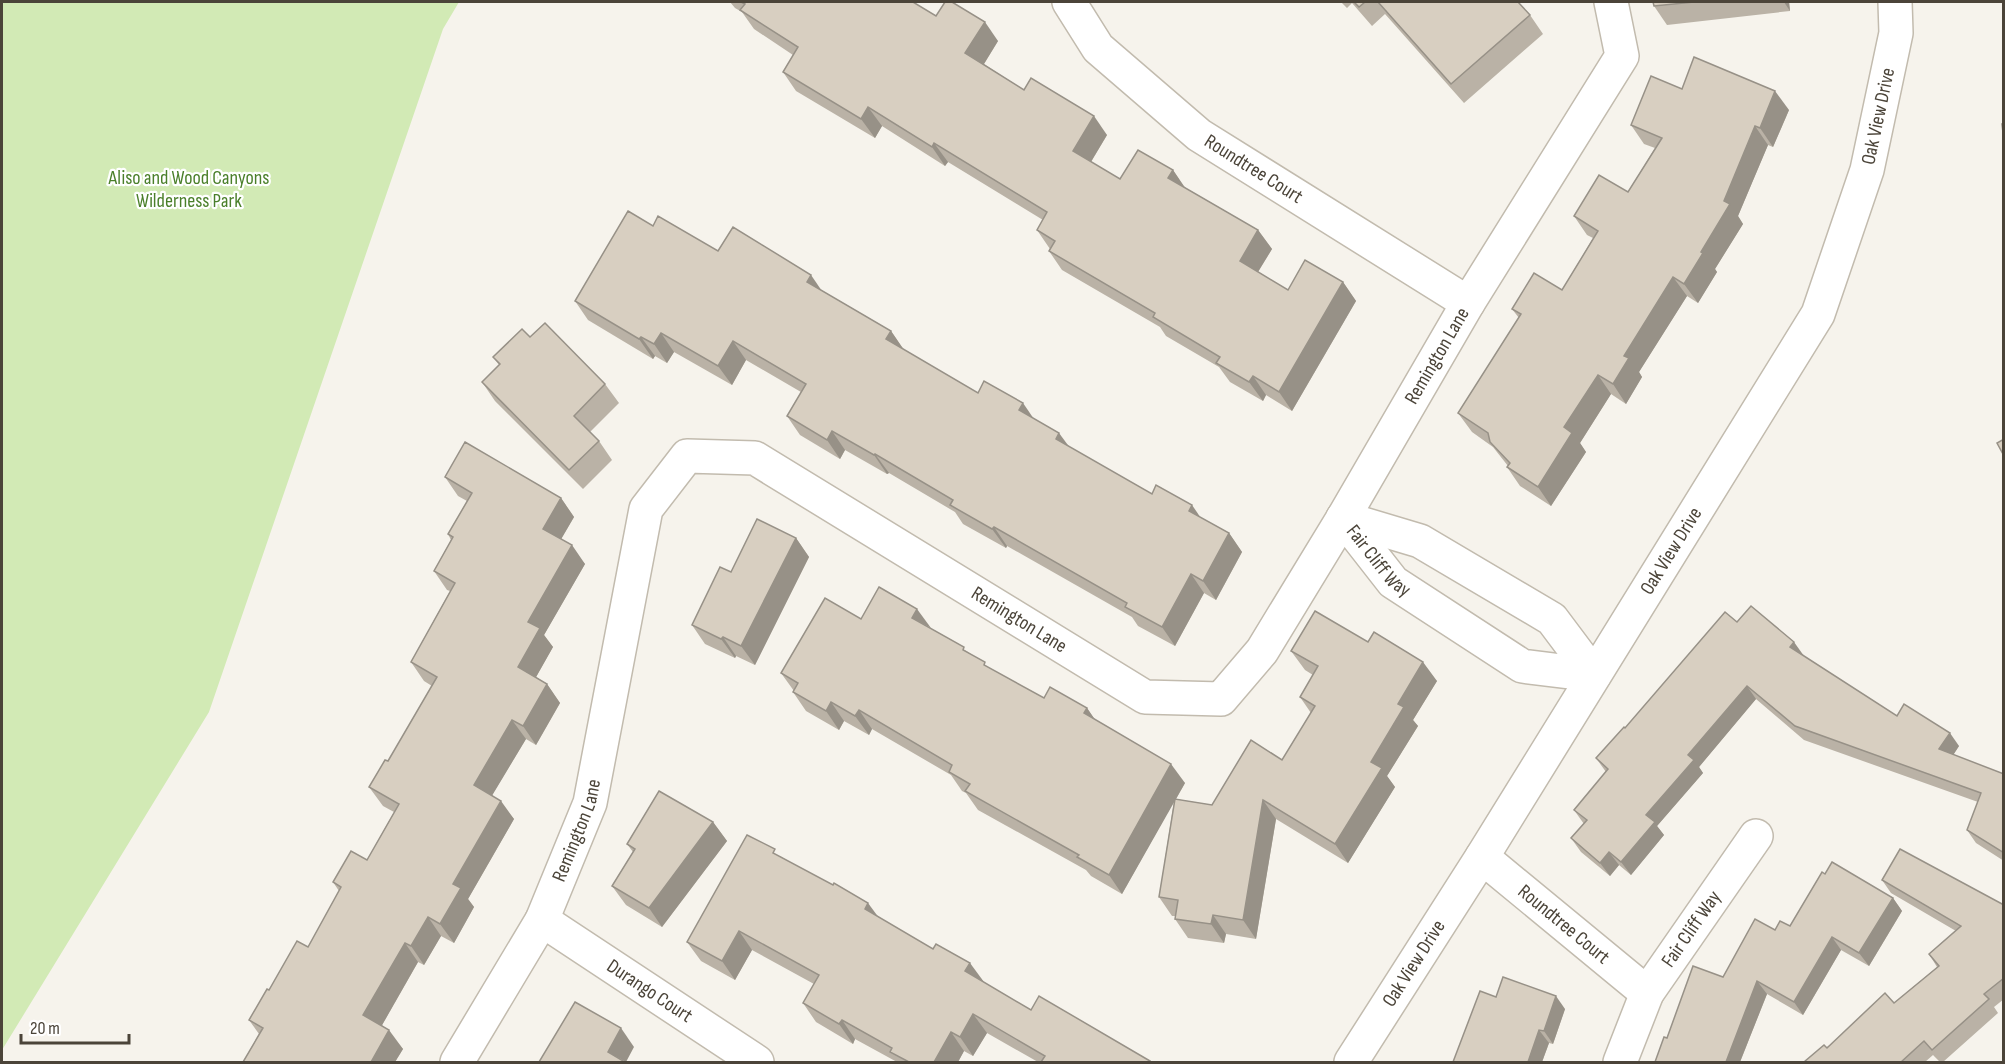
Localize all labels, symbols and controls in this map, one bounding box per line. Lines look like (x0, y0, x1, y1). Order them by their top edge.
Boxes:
street label: Oak View Drive (1856, 66, 1900, 167)
street label: Roundtree Court (1200, 129, 1307, 209)
park label: Aliso and Wood Canyons Wilderness Park (107, 166, 270, 213)
street label: Remington Lane (1400, 303, 1475, 409)
street label: Oak View Drive (1635, 503, 1707, 599)
street label: Fair Cliff Way (1341, 520, 1415, 602)
street label: Remington Lane (967, 581, 1071, 658)
street label: Remington Lane (547, 777, 606, 885)
street label: Roundtree Court (1513, 880, 1615, 969)
street label: Fair Cliff Way (1657, 886, 1726, 972)
street label: Oak View Drive (1377, 916, 1451, 1011)
street label: Durango Court (602, 954, 697, 1028)
scale bar (21, 1007, 129, 1045)
text: 20 m (30, 1018, 60, 1039)

